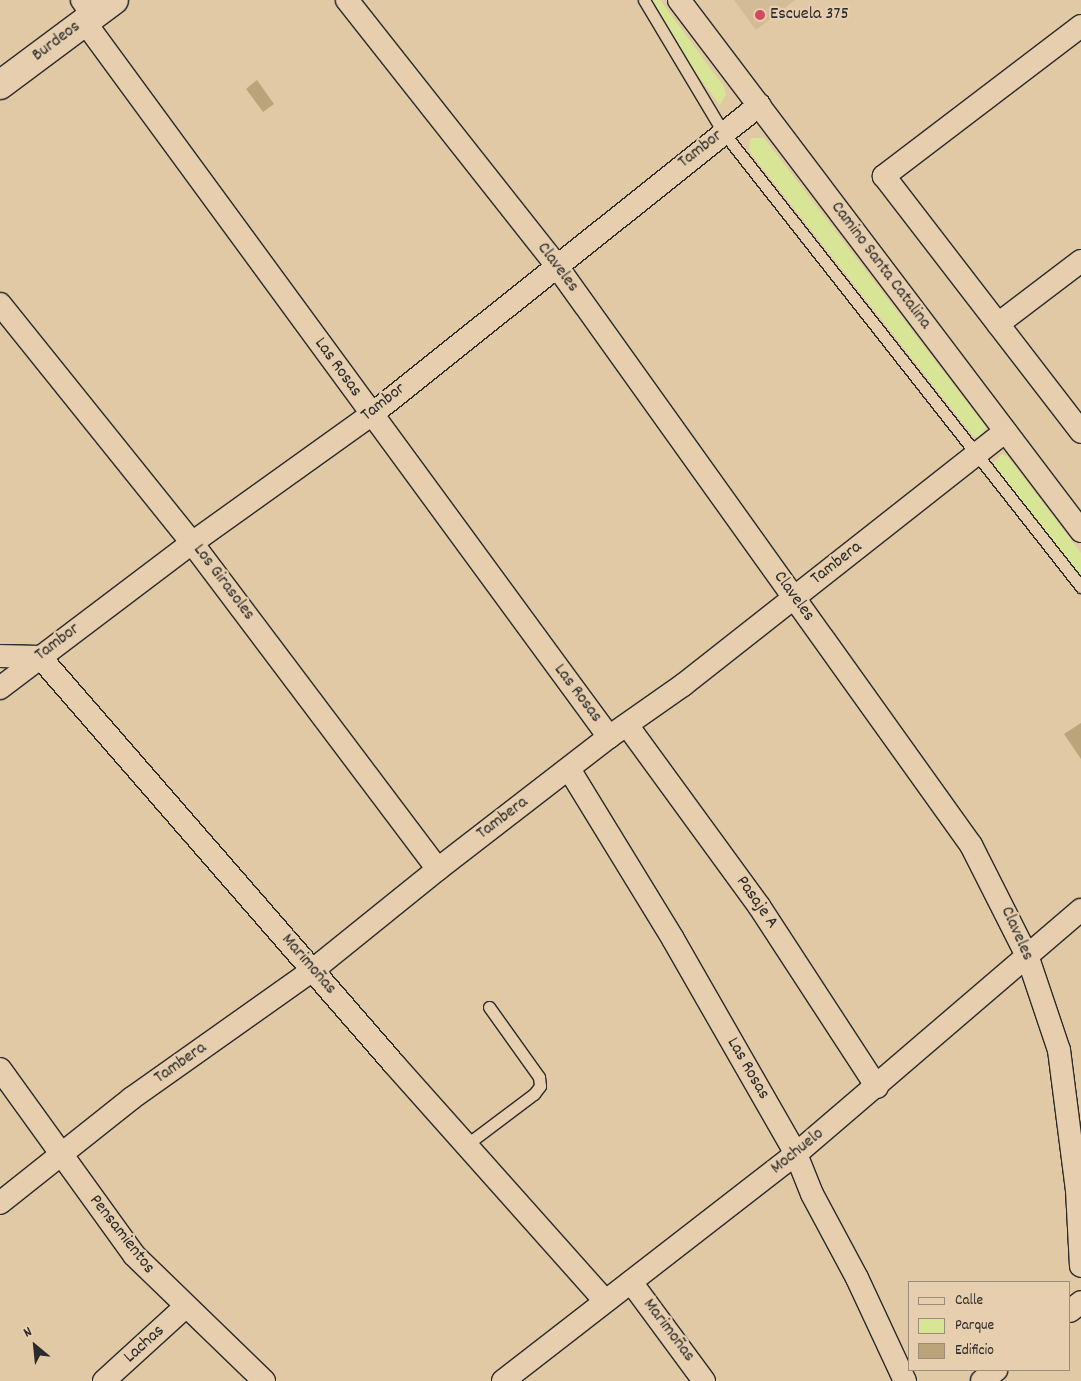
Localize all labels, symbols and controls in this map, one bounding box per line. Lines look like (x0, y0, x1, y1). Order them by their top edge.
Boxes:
place label: Escuela 375 (770, 4, 849, 26)
marker: Escuela 375 (754, 9, 766, 21)
street label: Burdeos (29, 17, 85, 67)
street label: Tambor (674, 126, 728, 174)
street label: Camino Santa Catalina (825, 198, 935, 334)
street label: Claveles (531, 239, 583, 297)
street label: Las Rosas (308, 334, 366, 402)
street label: Tambor (357, 379, 411, 427)
street label: Tambera (807, 537, 867, 591)
street label: Los Girasoles (187, 541, 259, 625)
street label: Claveles (768, 568, 818, 626)
street label: Tambor (31, 619, 85, 667)
street label: Las Rosas (548, 660, 606, 728)
street label: Tambera (473, 793, 533, 845)
street label: Pasaje A (730, 873, 782, 933)
street label: Claveles (995, 904, 1037, 964)
street label: Marimoñas (276, 930, 340, 1000)
street label: Las Rosas (721, 1034, 773, 1104)
street label: Tambera (151, 1038, 211, 1090)
street label: Mochuelo (767, 1124, 829, 1180)
street label: Pensamientos (83, 1191, 159, 1279)
legend (908, 1281, 1071, 1371)
text: Calle (955, 1290, 983, 1312)
street label: Marimoñas (637, 1295, 699, 1367)
text: Parque (955, 1315, 994, 1337)
north arrow (10, 1321, 60, 1371)
street label: Lachas (120, 1321, 170, 1369)
text: N (20, 1322, 36, 1343)
text: Edificio (955, 1340, 994, 1362)

